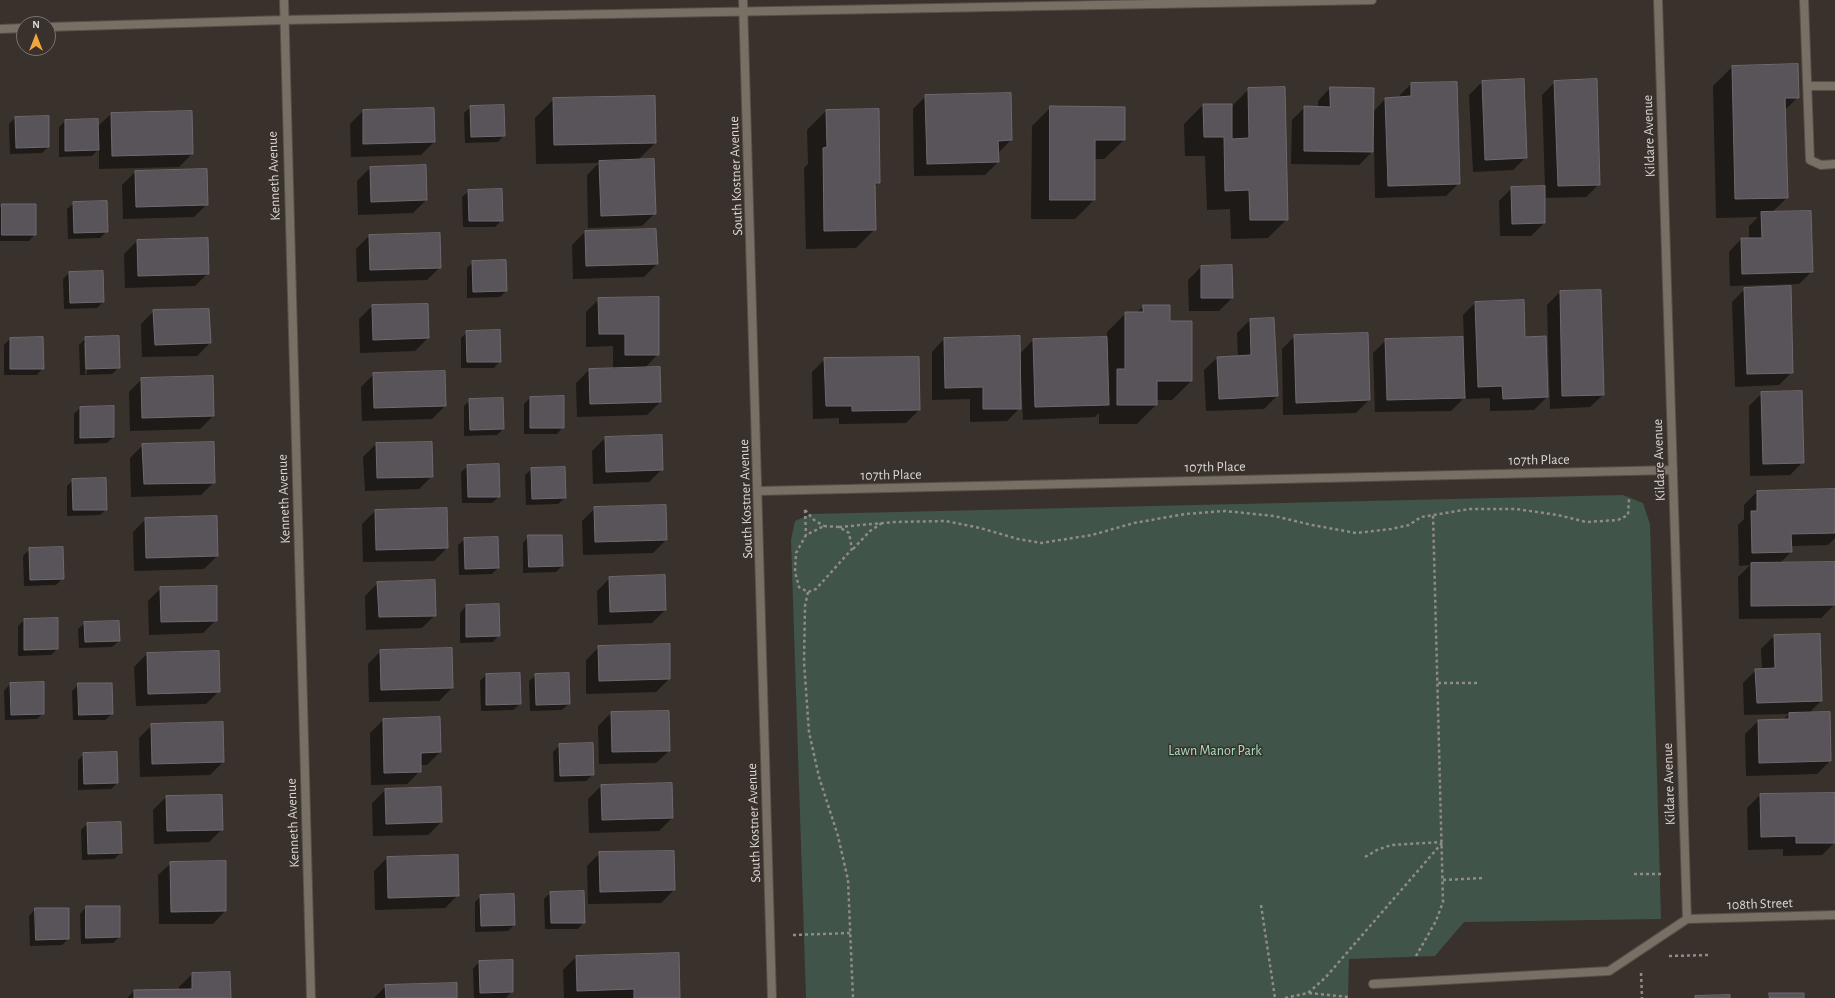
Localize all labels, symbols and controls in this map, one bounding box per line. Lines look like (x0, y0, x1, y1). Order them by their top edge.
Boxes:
north arrow (16, 16, 56, 56)
text: N (32, 19, 40, 30)
street label: Kildare Avenue (1639, 95, 1659, 177)
street label: South Kostner Avenue (726, 116, 746, 236)
street label: Kenneth Avenue (264, 131, 284, 221)
street label: Kildare Avenue (1649, 419, 1669, 501)
street label: South Kostner Avenue (736, 439, 756, 559)
street label: 107th Place (1508, 451, 1570, 469)
street label: Kenneth Avenue (274, 454, 294, 544)
street label: 107th Place (1184, 458, 1246, 476)
street label: 107th Place (860, 466, 922, 484)
park label: Lawn Manor Park (1168, 743, 1262, 759)
street label: Kildare Avenue (1659, 743, 1679, 825)
street label: South Kostner Avenue (744, 763, 764, 883)
street label: Kenneth Avenue (283, 778, 303, 868)
street label: 108th Street (1727, 894, 1793, 914)

